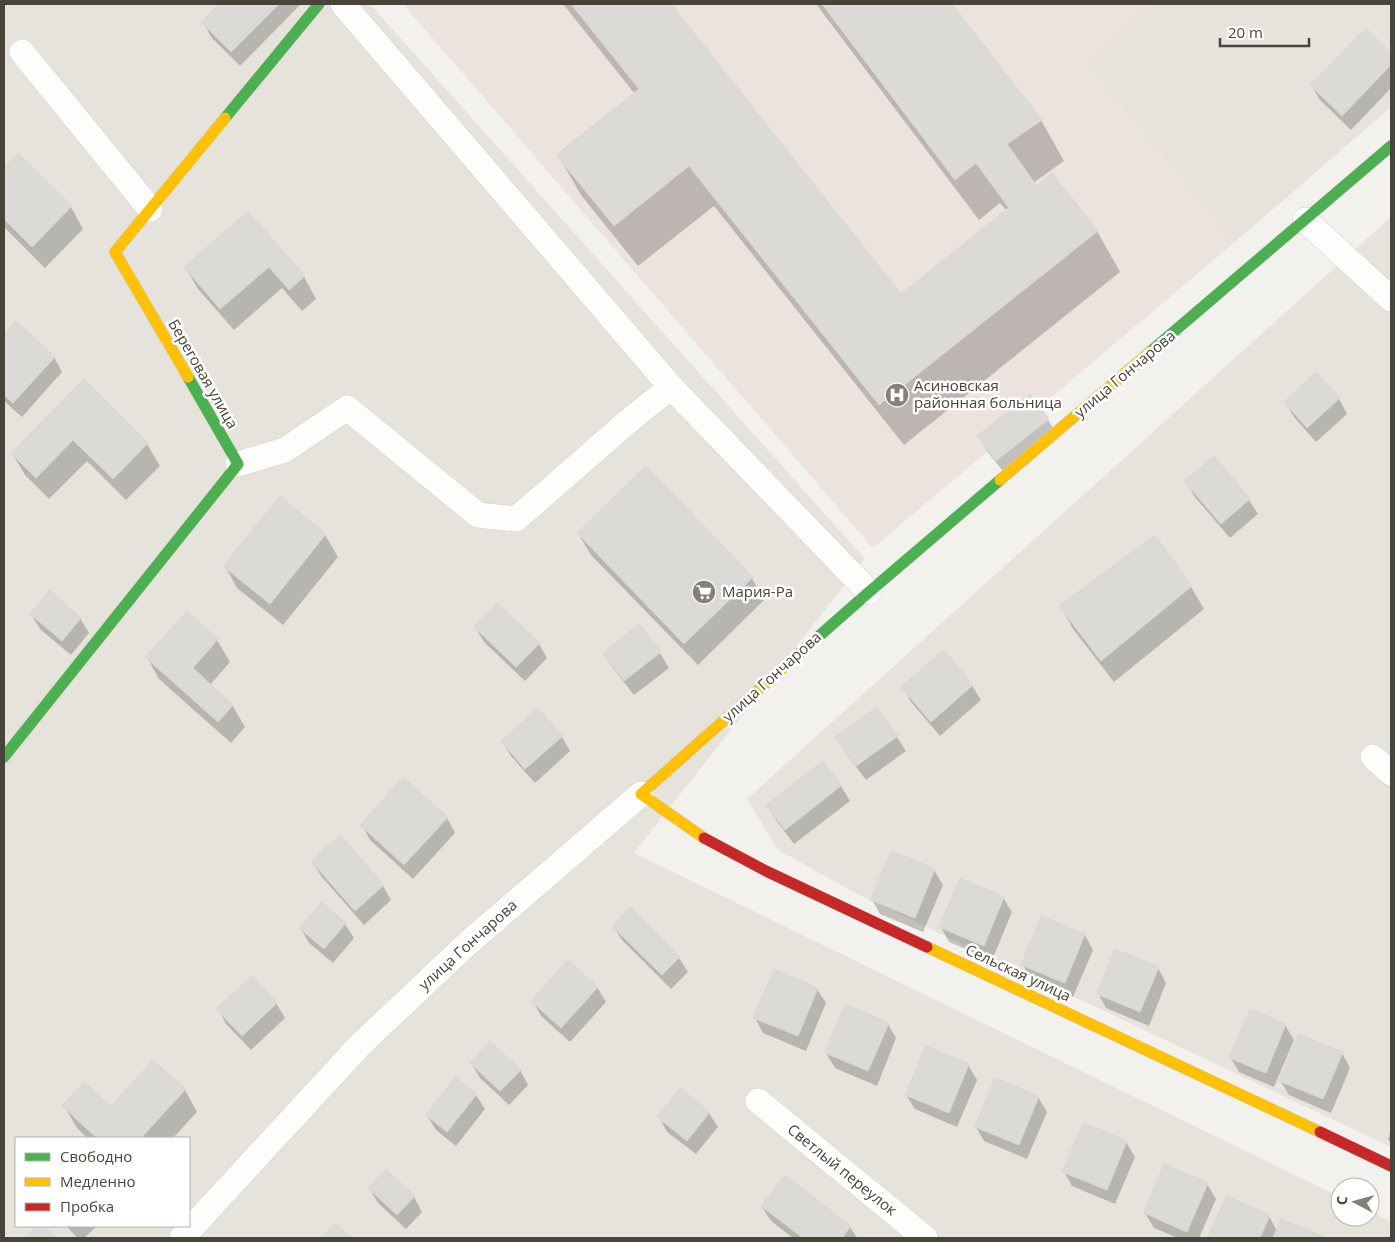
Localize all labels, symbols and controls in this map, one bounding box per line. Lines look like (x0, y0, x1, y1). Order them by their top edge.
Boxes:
scale bar (1220, 15, 1309, 47)
text: 20 m (1228, 22, 1263, 42)
street label: Береговая улица (164, 315, 243, 432)
street label: улица Гончарова (1070, 325, 1179, 421)
place label: Асиновская районная больница (914, 375, 1062, 412)
hospital icon: Асиновская районная больница (884, 382, 910, 408)
supermarket icon: Мария-Ра (691, 579, 717, 605)
place label: Мария-Ра (722, 581, 793, 601)
street label: улица Гончарова (718, 627, 825, 726)
street label: улица Гончарова (414, 895, 521, 994)
street label: Сельская улица (962, 939, 1074, 1005)
street label: Светлый переулок (784, 1119, 902, 1220)
legend (15, 1137, 190, 1227)
text: Свободно (60, 1146, 132, 1166)
text: Медленно (60, 1171, 136, 1191)
north arrow (1330, 1177, 1380, 1227)
text: С (1332, 1195, 1351, 1206)
text: Пробка (60, 1196, 114, 1216)

